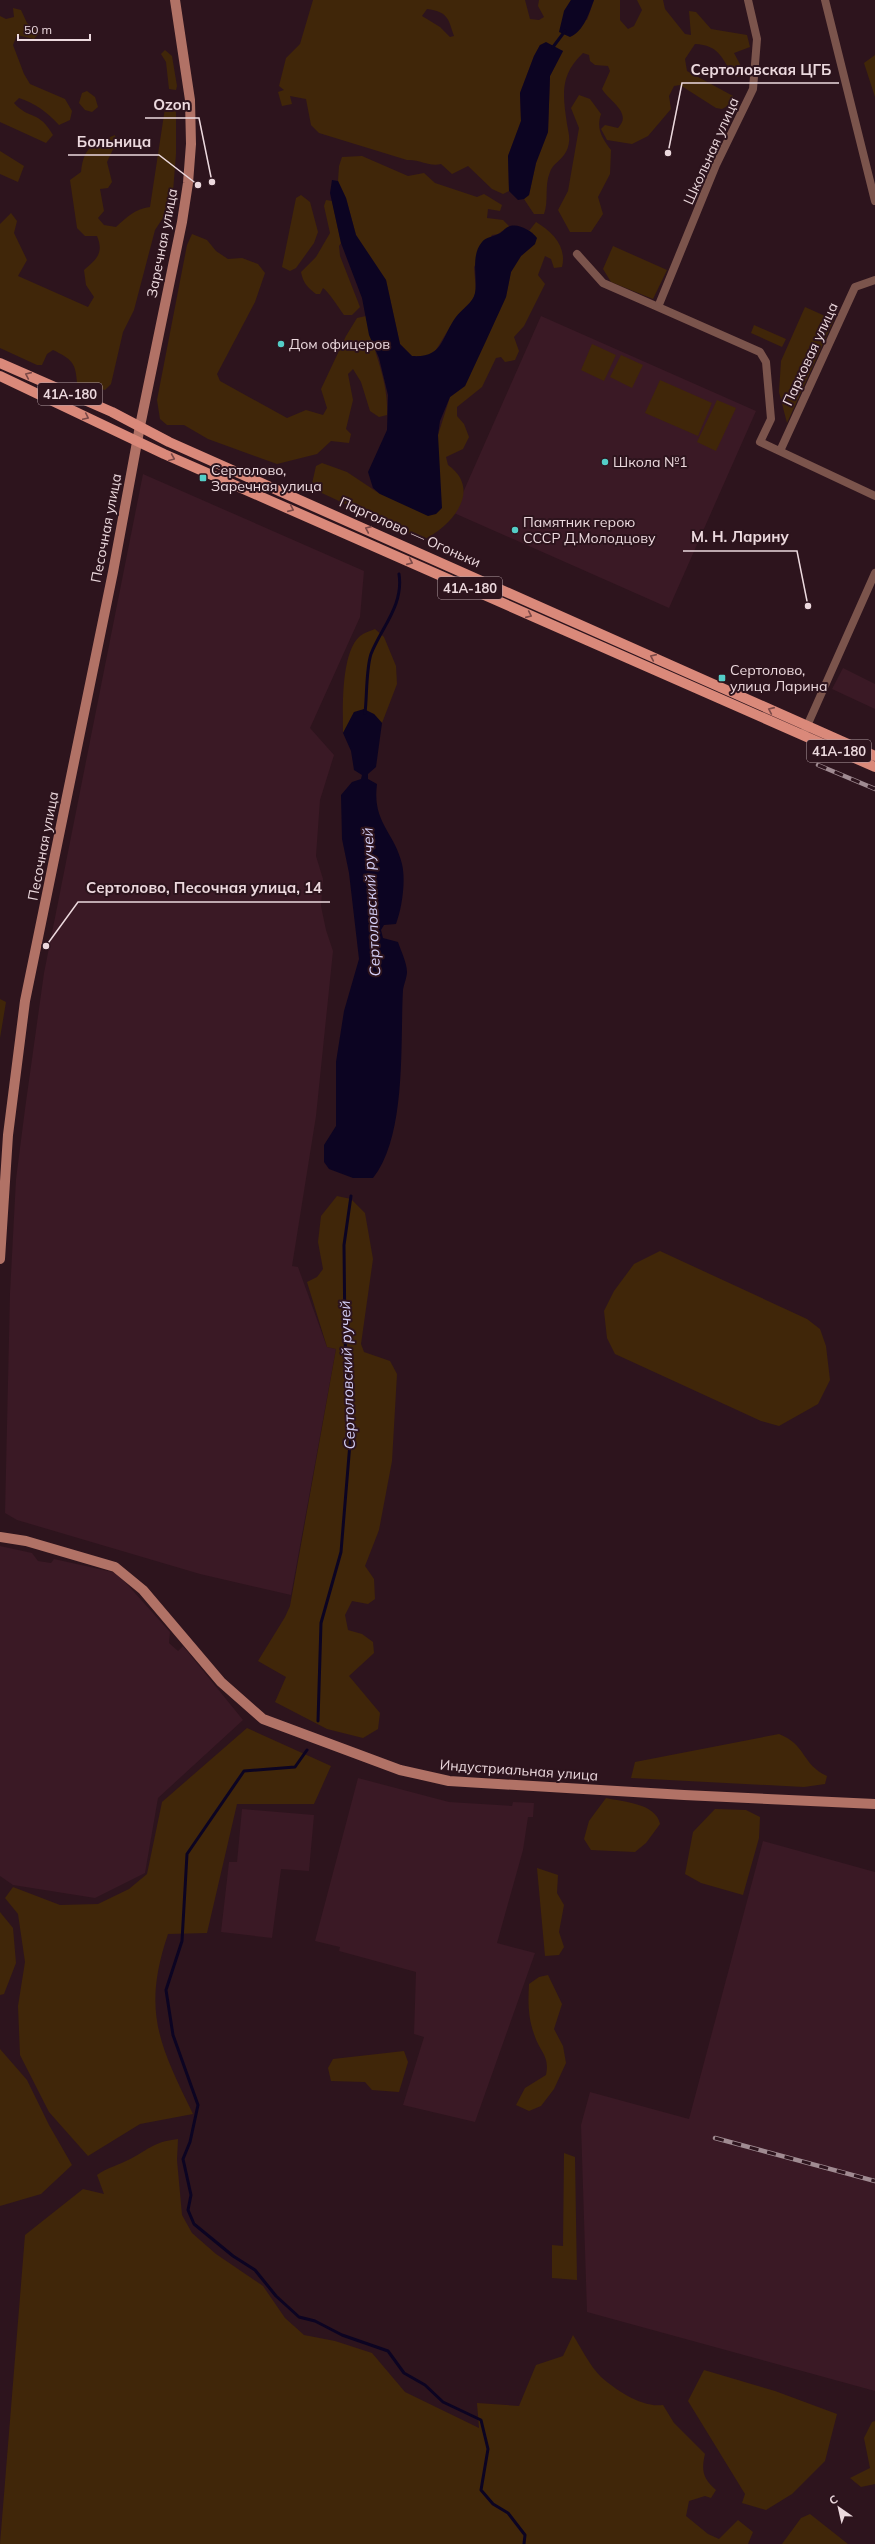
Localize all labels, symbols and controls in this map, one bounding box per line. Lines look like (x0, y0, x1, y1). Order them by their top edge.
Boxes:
scale bar (18, 16, 90, 42)
text: 50 m (24, 22, 52, 37)
callout: Сертоловская ЦГБ (682, 56, 839, 83)
text: Сертоловская ЦГБ (691, 60, 831, 79)
callout: Ozon (145, 91, 199, 118)
text: Ozon (153, 95, 191, 114)
street label: Школьная улица (679, 95, 743, 207)
callout: Больница (68, 128, 159, 155)
text: Больница (77, 132, 151, 151)
street label: Заречная улица (143, 187, 181, 299)
street label: Парковая улица (778, 299, 842, 409)
place label: Дом офицеров (289, 335, 390, 353)
marker: Дом офицеров (276, 339, 286, 349)
one-way arrow (25, 372, 32, 380)
road number: 41А-180 (38, 383, 102, 405)
one-way arrow (82, 412, 89, 420)
one-way arrow (169, 453, 176, 461)
place label: Школа №1 (613, 453, 688, 471)
marker: Школа №1 (600, 457, 610, 467)
place label: Сертолово, Заречная улица (211, 461, 322, 495)
street label: Песочная улица (87, 472, 125, 584)
marker: Сертолово, Заречная улица (198, 473, 208, 483)
street label: Парголово — Огоньки (337, 493, 483, 571)
one-way arrow (288, 505, 295, 513)
place label: Памятник герою СССР Д.Молодцову (523, 513, 656, 547)
callout: М. Н. Ларину (683, 524, 797, 551)
marker: Памятник герою СССР Д.Молодцову (510, 525, 520, 535)
one-way arrow (365, 526, 373, 534)
text: М. Н. Ларину (691, 527, 790, 546)
one-way arrow (406, 557, 414, 565)
road number: 41А-180 (438, 577, 502, 599)
one-way arrow (526, 610, 533, 618)
one-way arrow (650, 654, 657, 662)
place label: Сертолово, улица Ларина (730, 661, 827, 695)
marker: Сертолово, улица Ларина (717, 673, 727, 683)
one-way arrow (768, 707, 775, 715)
road number: 41А-180 (807, 740, 871, 762)
street label: Песочная улица (24, 790, 62, 902)
water label: Сертоловский ручей (358, 827, 384, 977)
callout: Сертолово, Песочная улица, 14 (78, 875, 330, 902)
text: Сертолово, Песочная улица, 14 (86, 878, 322, 897)
water label: Сертоловский ручей (335, 1300, 359, 1450)
street label: Индустриальная улица (439, 1755, 599, 1785)
north arrow (819, 2488, 859, 2528)
text: С (826, 2492, 841, 2508)

